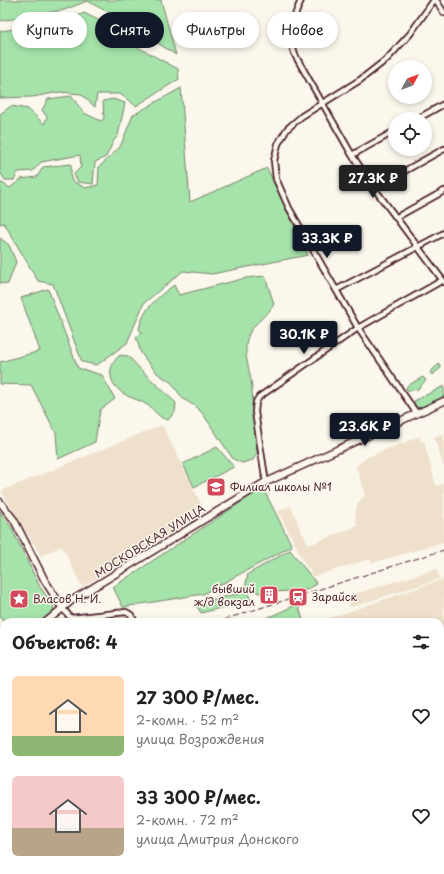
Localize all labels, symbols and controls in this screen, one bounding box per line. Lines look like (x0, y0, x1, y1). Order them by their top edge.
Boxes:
chip: Купить (12, 12, 87, 48)
chip: Снять (95, 12, 164, 48)
chip: Фильтры (172, 12, 259, 48)
chip: Новое (267, 12, 338, 48)
north arrow (388, 60, 432, 104)
map controls (388, 60, 432, 156)
button: locate (388, 112, 432, 156)
pin: 27.3K ₽ (336, 165, 410, 199)
text: 27.3K ₽ (348, 168, 398, 187)
pin: 33.3K ₽ (290, 225, 364, 259)
text: 33.3K ₽ (302, 228, 352, 247)
pin: 30.1K ₽ (267, 321, 341, 355)
text: 30.1K ₽ (279, 324, 329, 343)
pin: 23.6K ₽ (328, 413, 402, 447)
text: 23.6K ₽ (339, 416, 391, 435)
school or university icon: Филиал школы №1 (205, 476, 227, 498)
place label: Филиал школы №1 (230, 478, 332, 495)
street label: МОСКОВСКАЯ УЛИЦА (91, 499, 209, 582)
place label: бывший ж/д вокзал (194, 580, 255, 610)
building icon: бывший ж/д вокзал (258, 584, 280, 606)
station icon: Зарайск (287, 586, 309, 608)
place icon: Власов Н. И. (8, 588, 30, 610)
place label: Зарайск (312, 588, 357, 605)
place label: Власов Н. И. (33, 590, 101, 607)
text: Объектов: 4 (12, 629, 117, 655)
icon: filters (410, 631, 432, 653)
text: 27 300 ₽/мес. (136, 684, 259, 710)
icon: home (44, 692, 92, 740)
icon: heart (410, 705, 432, 727)
text: 2-комн. · 52 m² (136, 710, 239, 729)
text: улица Возрождения (136, 729, 265, 748)
text: 33 300 ₽/мес. (136, 784, 261, 810)
icon: home (44, 792, 92, 840)
icon: heart (410, 805, 432, 827)
text: 2-комн. · 72 m² (136, 810, 239, 829)
text: улица Дмитрия Донского (136, 829, 299, 848)

